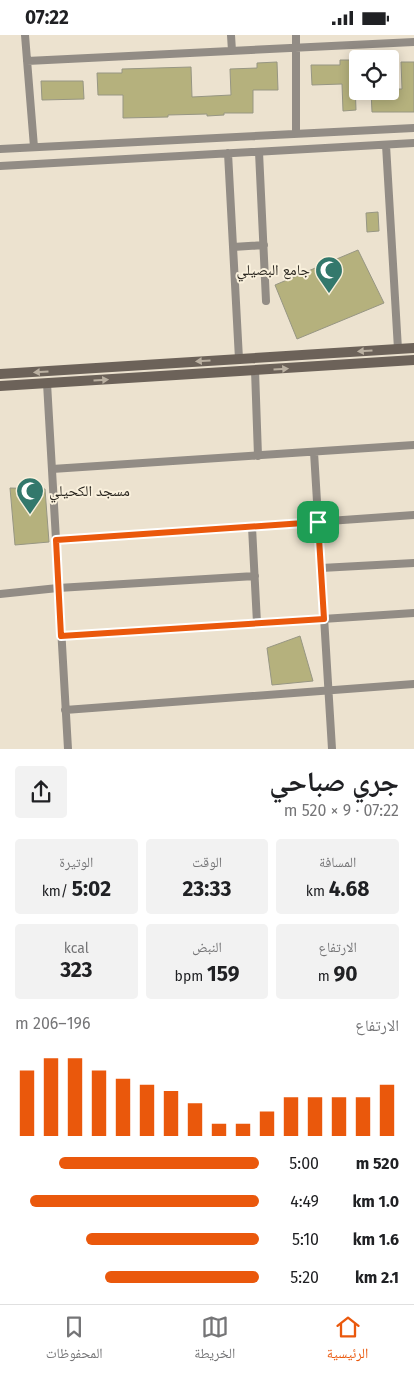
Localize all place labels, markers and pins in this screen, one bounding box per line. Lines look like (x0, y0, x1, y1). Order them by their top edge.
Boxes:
mosque icon: جامع البصيلي (314, 255, 344, 294)
place label: جامع البصيلي (237, 261, 310, 282)
mosque icon: مسجد الكحيلي (15, 476, 45, 515)
place label: مسجد الكحيلي (49, 482, 130, 503)
pin (297, 501, 339, 543)

